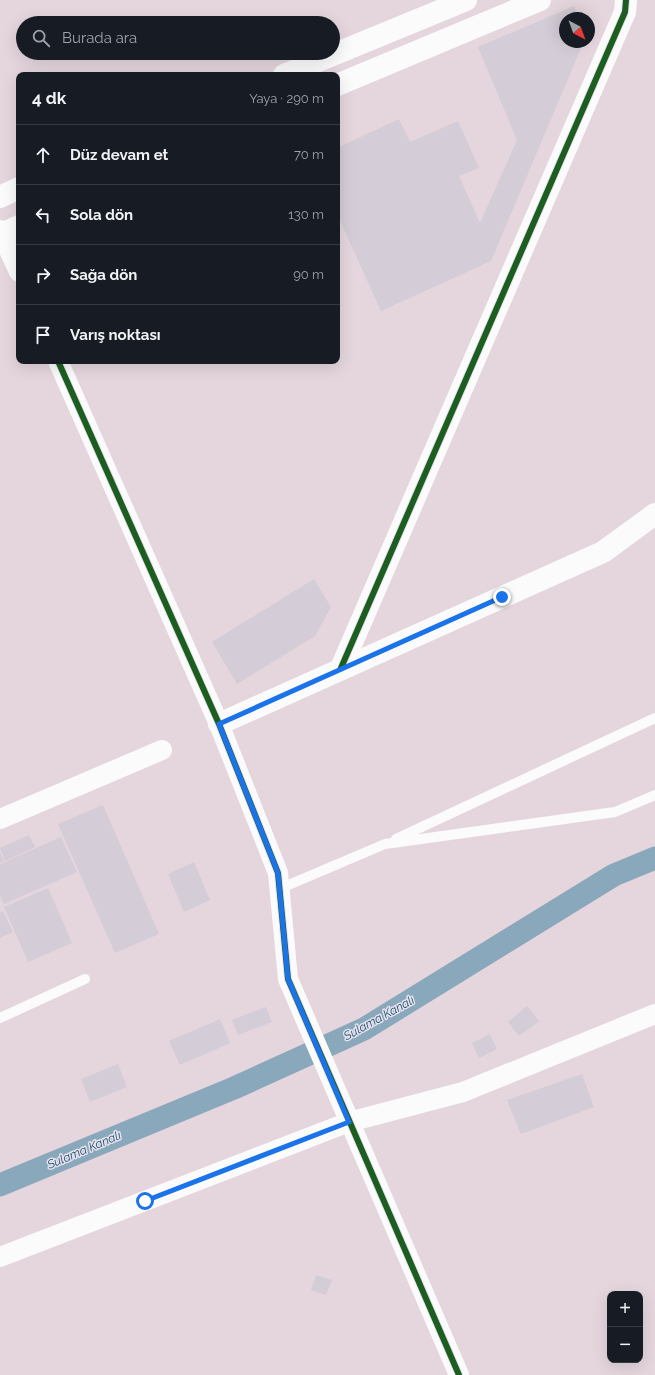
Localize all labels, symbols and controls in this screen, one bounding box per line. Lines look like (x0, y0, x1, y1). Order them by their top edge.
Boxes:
north arrow (559, 12, 595, 48)
search box (16, 16, 340, 60)
icon: search (30, 27, 52, 49)
text: Burada ara (62, 29, 137, 47)
text: 4 dk (32, 88, 66, 108)
text: Yaya · 290 m (249, 91, 324, 106)
icon: ahead (32, 144, 54, 166)
text: Düz devam et (70, 146, 168, 164)
text: 70 m (294, 147, 324, 162)
icon: left (32, 204, 54, 226)
text: Sola dön (70, 206, 133, 224)
text: 130 m (288, 207, 324, 222)
icon: right (32, 264, 54, 286)
text: Sağa dön (70, 266, 137, 284)
text: 90 m (293, 267, 324, 282)
icon: arrive (32, 324, 54, 346)
text: Varış noktası (70, 326, 161, 344)
route end (493, 588, 511, 606)
water label: Sulama Kanalı (340, 993, 417, 1044)
water label: Sulama Kanalı (44, 1128, 123, 1172)
route start (136, 1192, 154, 1210)
map controls (607, 1291, 643, 1363)
button: + (607, 1291, 643, 1327)
button: − (607, 1327, 643, 1363)

